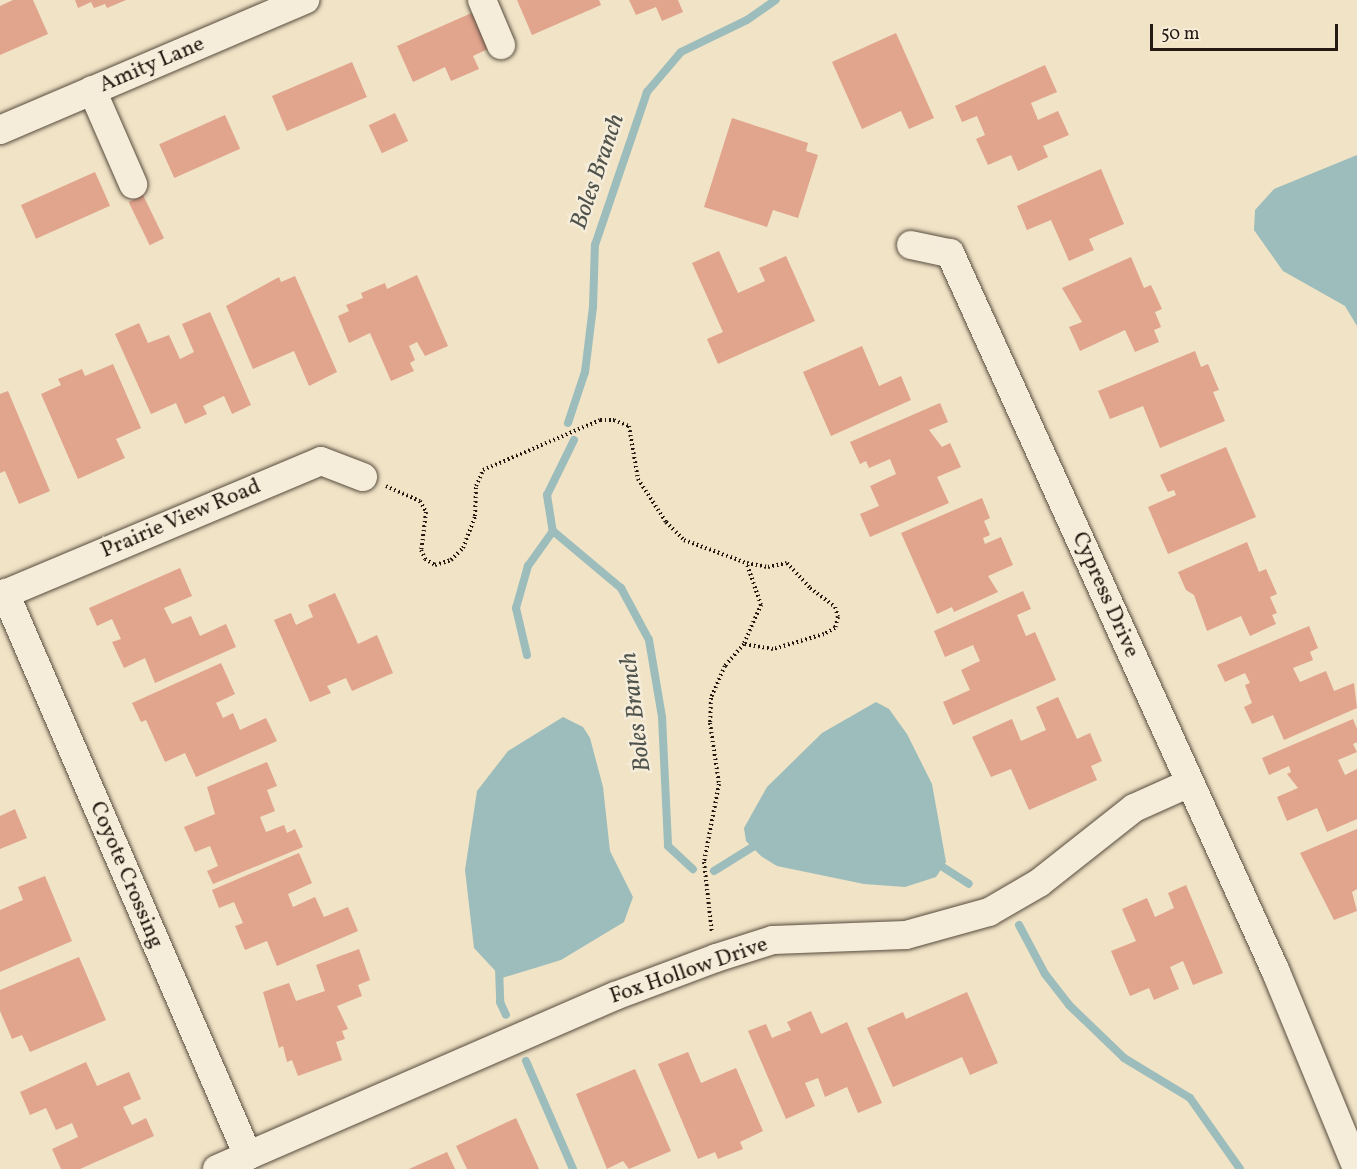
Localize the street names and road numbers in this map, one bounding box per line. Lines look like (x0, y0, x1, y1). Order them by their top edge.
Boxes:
street label: Amity Lane (95, 31, 209, 99)
street label: Prairie View Road (97, 473, 265, 565)
street label: Cypress Drive (1066, 528, 1144, 662)
street label: Coyote Crossing (83, 798, 169, 952)
street label: Fox Hollow Drive (606, 931, 772, 1011)

